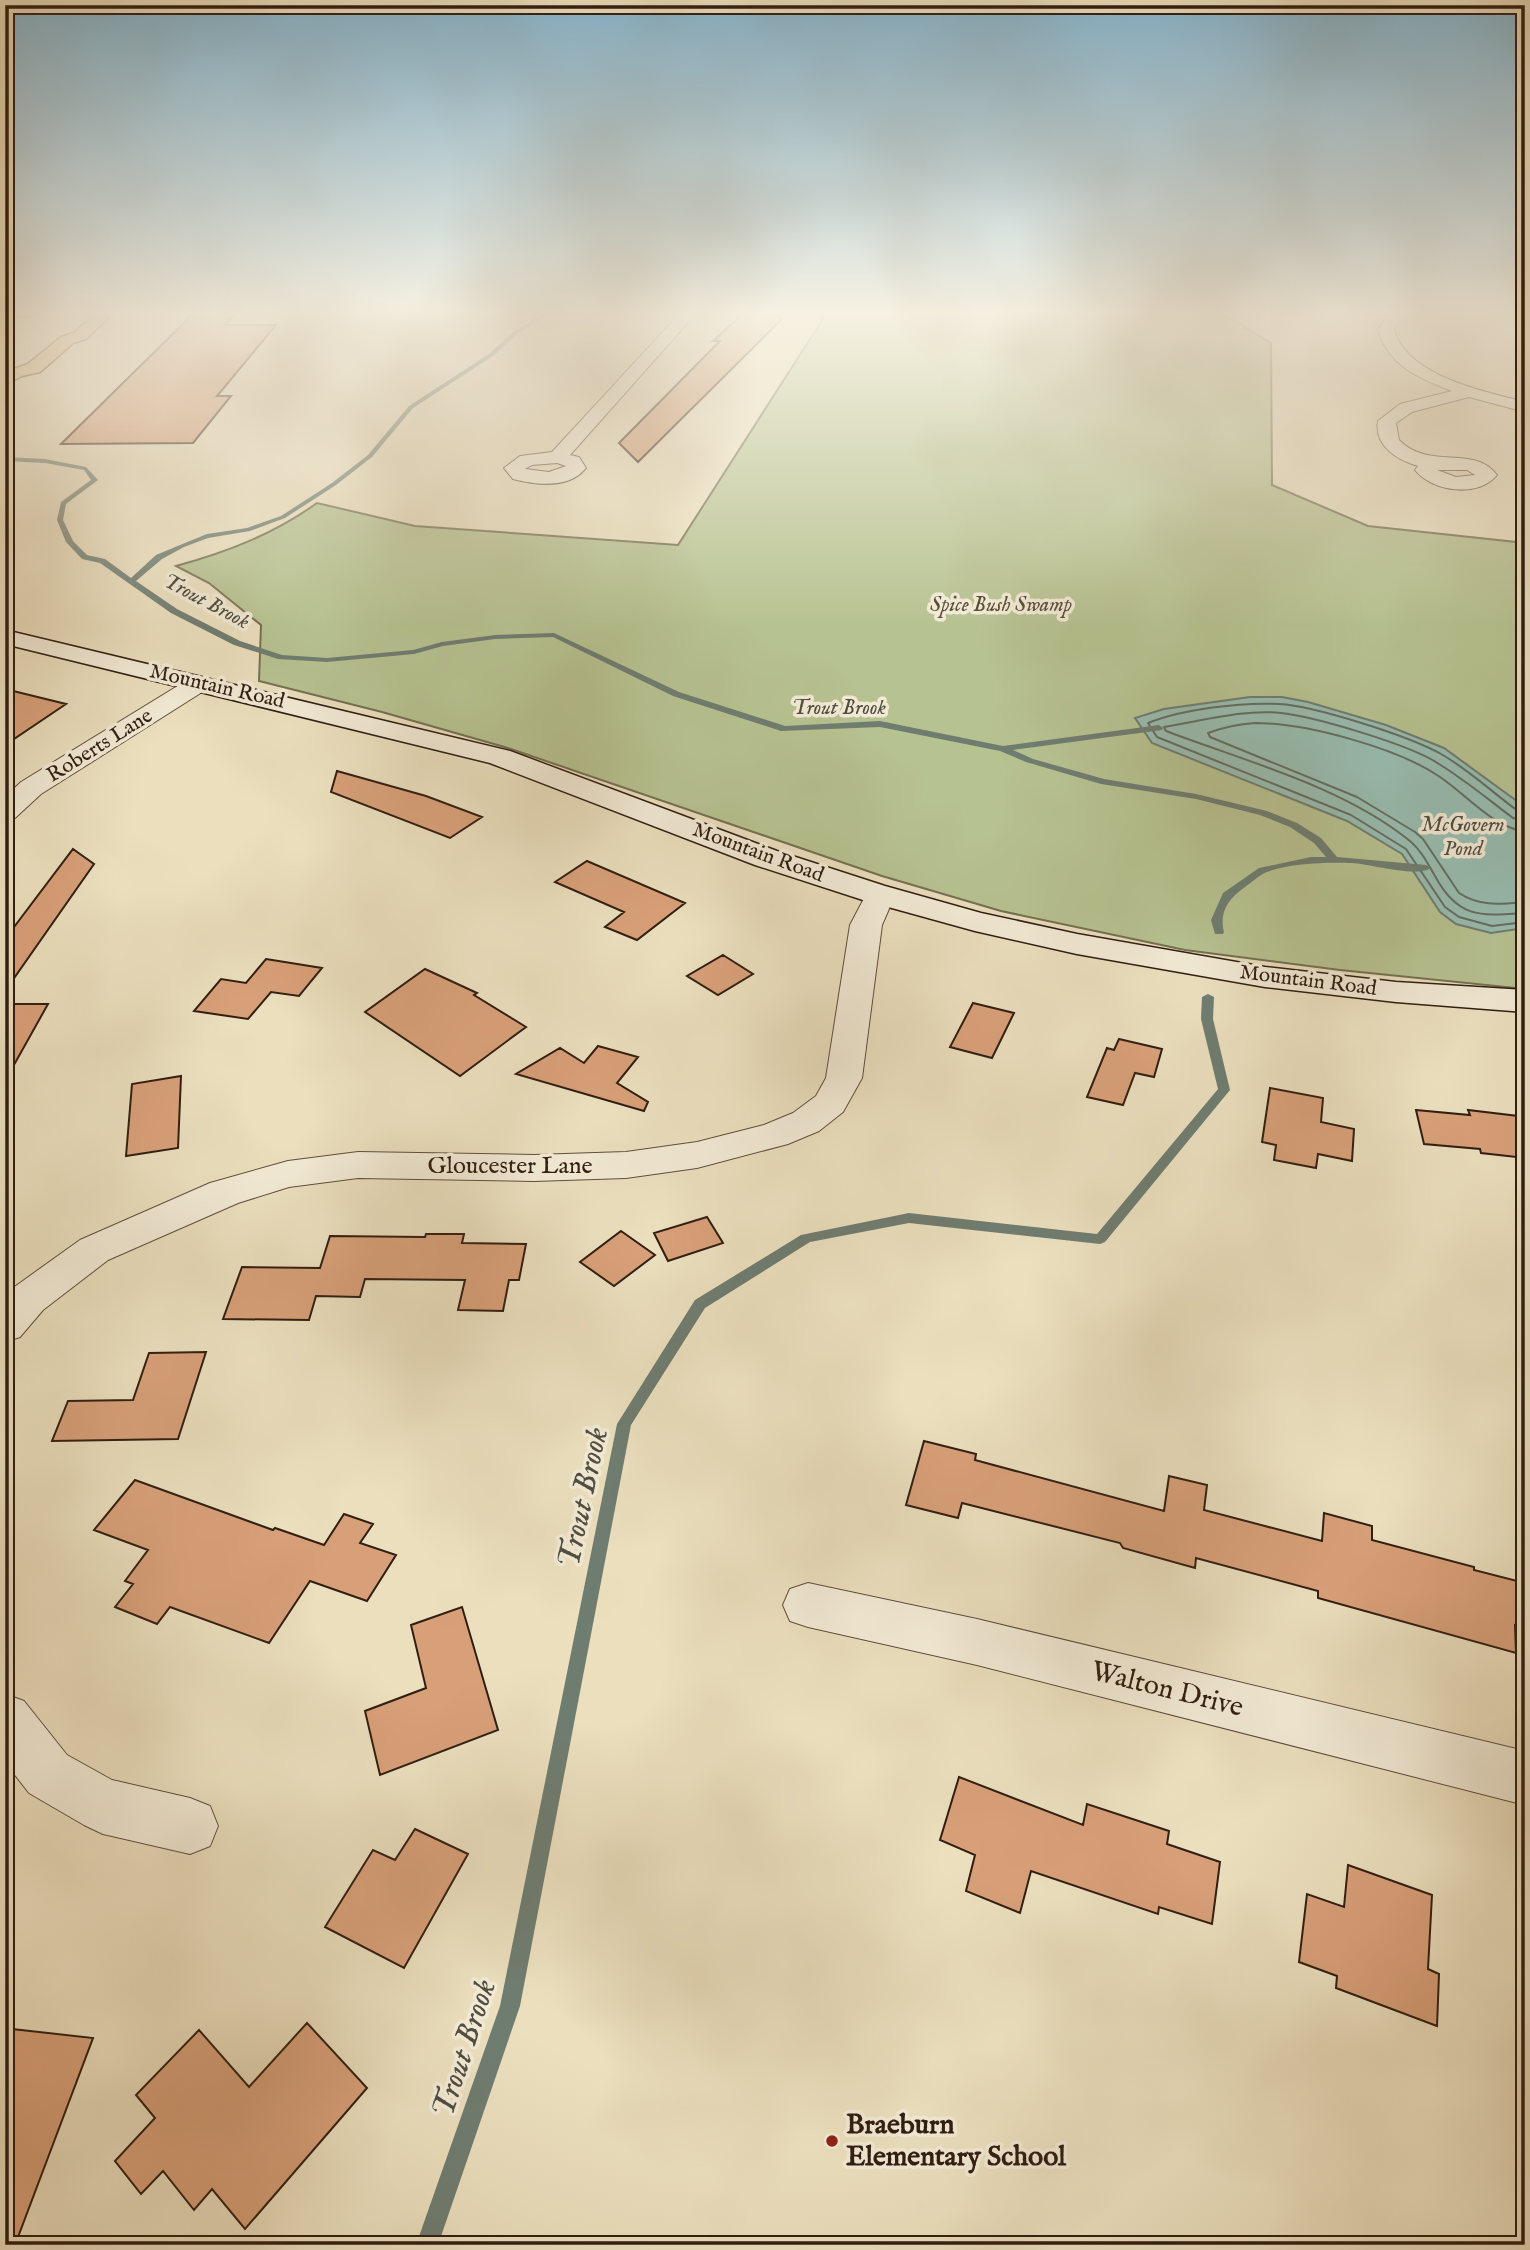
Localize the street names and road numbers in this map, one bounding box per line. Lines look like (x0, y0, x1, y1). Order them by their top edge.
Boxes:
street label: Mountain Road (147, 658, 288, 716)
street label: Roberts Lane (42, 703, 158, 789)
street label: Mountain Road (689, 817, 828, 890)
street label: Mountain Road (1238, 959, 1379, 1003)
street label: Gloucester Lane (427, 1151, 593, 1182)
street label: Walton Drive (1087, 1654, 1247, 1726)

